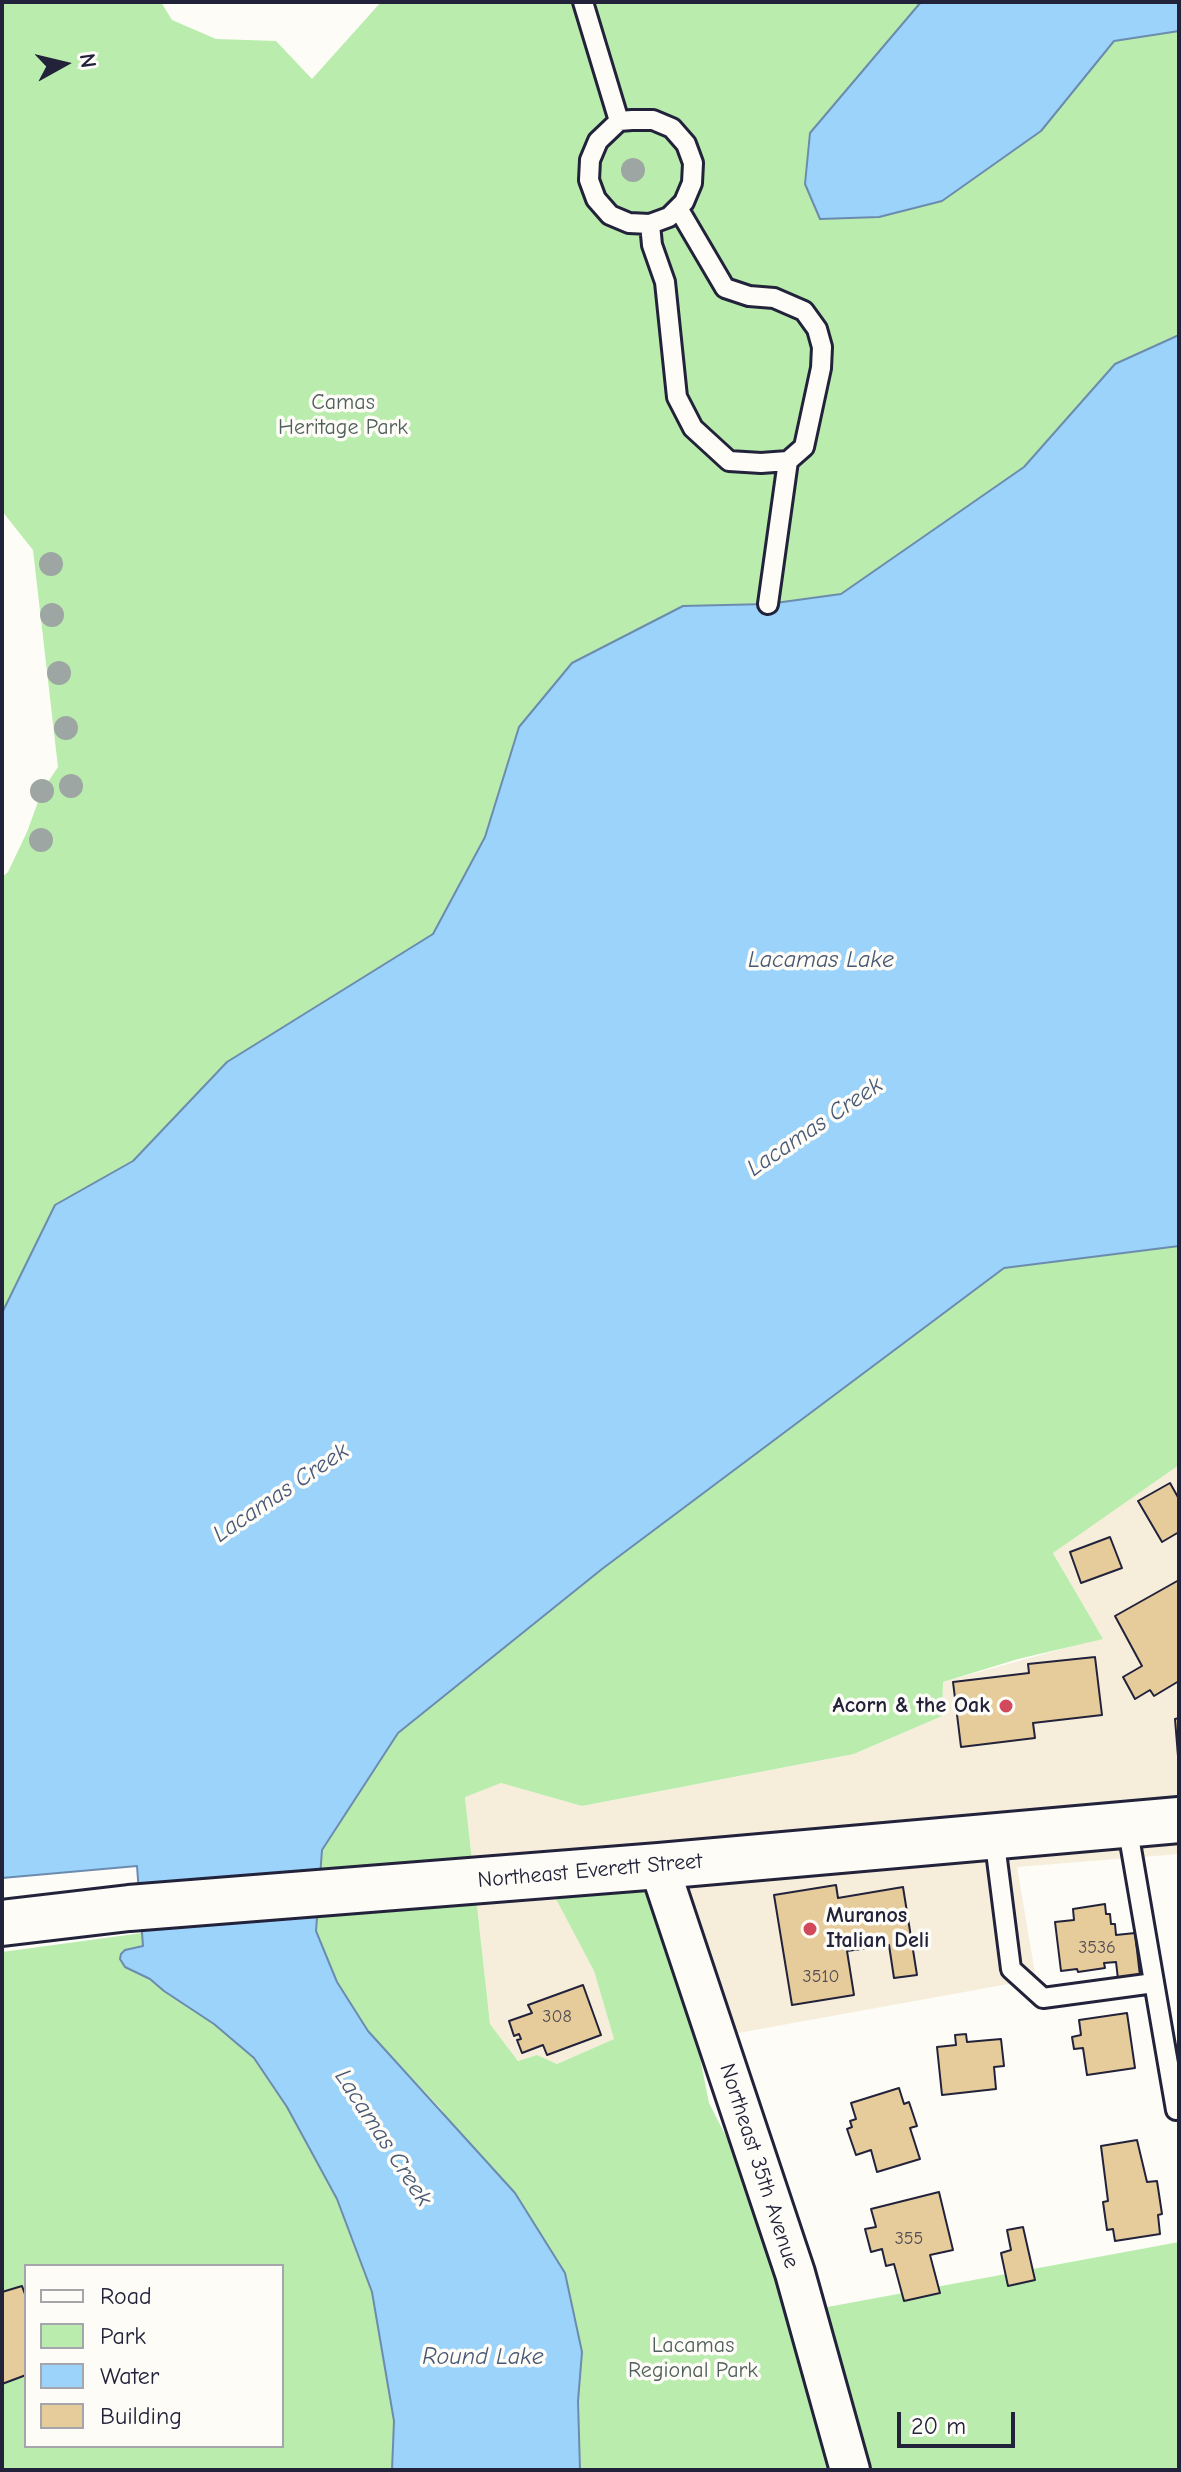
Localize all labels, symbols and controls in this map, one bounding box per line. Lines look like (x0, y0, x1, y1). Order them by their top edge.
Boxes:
north arrow (24, 24, 104, 104)
text: N (74, 52, 102, 70)
park label: Camas Heritage Park (278, 390, 408, 442)
water label: Lacamas Lake (748, 946, 894, 974)
water label: Lacamas Creek (742, 1071, 888, 1183)
water label: Lacamas Creek (208, 1437, 354, 1549)
place label: Acorn & the Oak (833, 1693, 990, 1719)
marker: Acorn & the Oak (997, 1697, 1015, 1715)
street label: Northeast Everett Street (477, 1848, 703, 1894)
place label: Muranos Italian Deli (826, 1903, 929, 1954)
marker: Muranos Italian Deli (801, 1920, 819, 1938)
house number: 3536 (1078, 1937, 1116, 1959)
house number: 3510 (803, 1966, 839, 1988)
house number: 308 (542, 2006, 572, 2028)
street label: Northeast 35th Avenue (713, 2060, 805, 2272)
water label: Lacamas Creek (328, 2064, 438, 2212)
house number: 355 (895, 2228, 923, 2250)
legend (24, 2264, 284, 2448)
text: Road (100, 2282, 152, 2310)
text: Park (100, 2322, 146, 2350)
park label: Lacamas Regional Park (628, 2333, 758, 2384)
water label: Round Lake (422, 2343, 544, 2371)
text: Water (100, 2362, 159, 2390)
scale bar (901, 2396, 1019, 2446)
text: Building (100, 2402, 182, 2430)
text: 20 m (911, 2412, 966, 2440)

